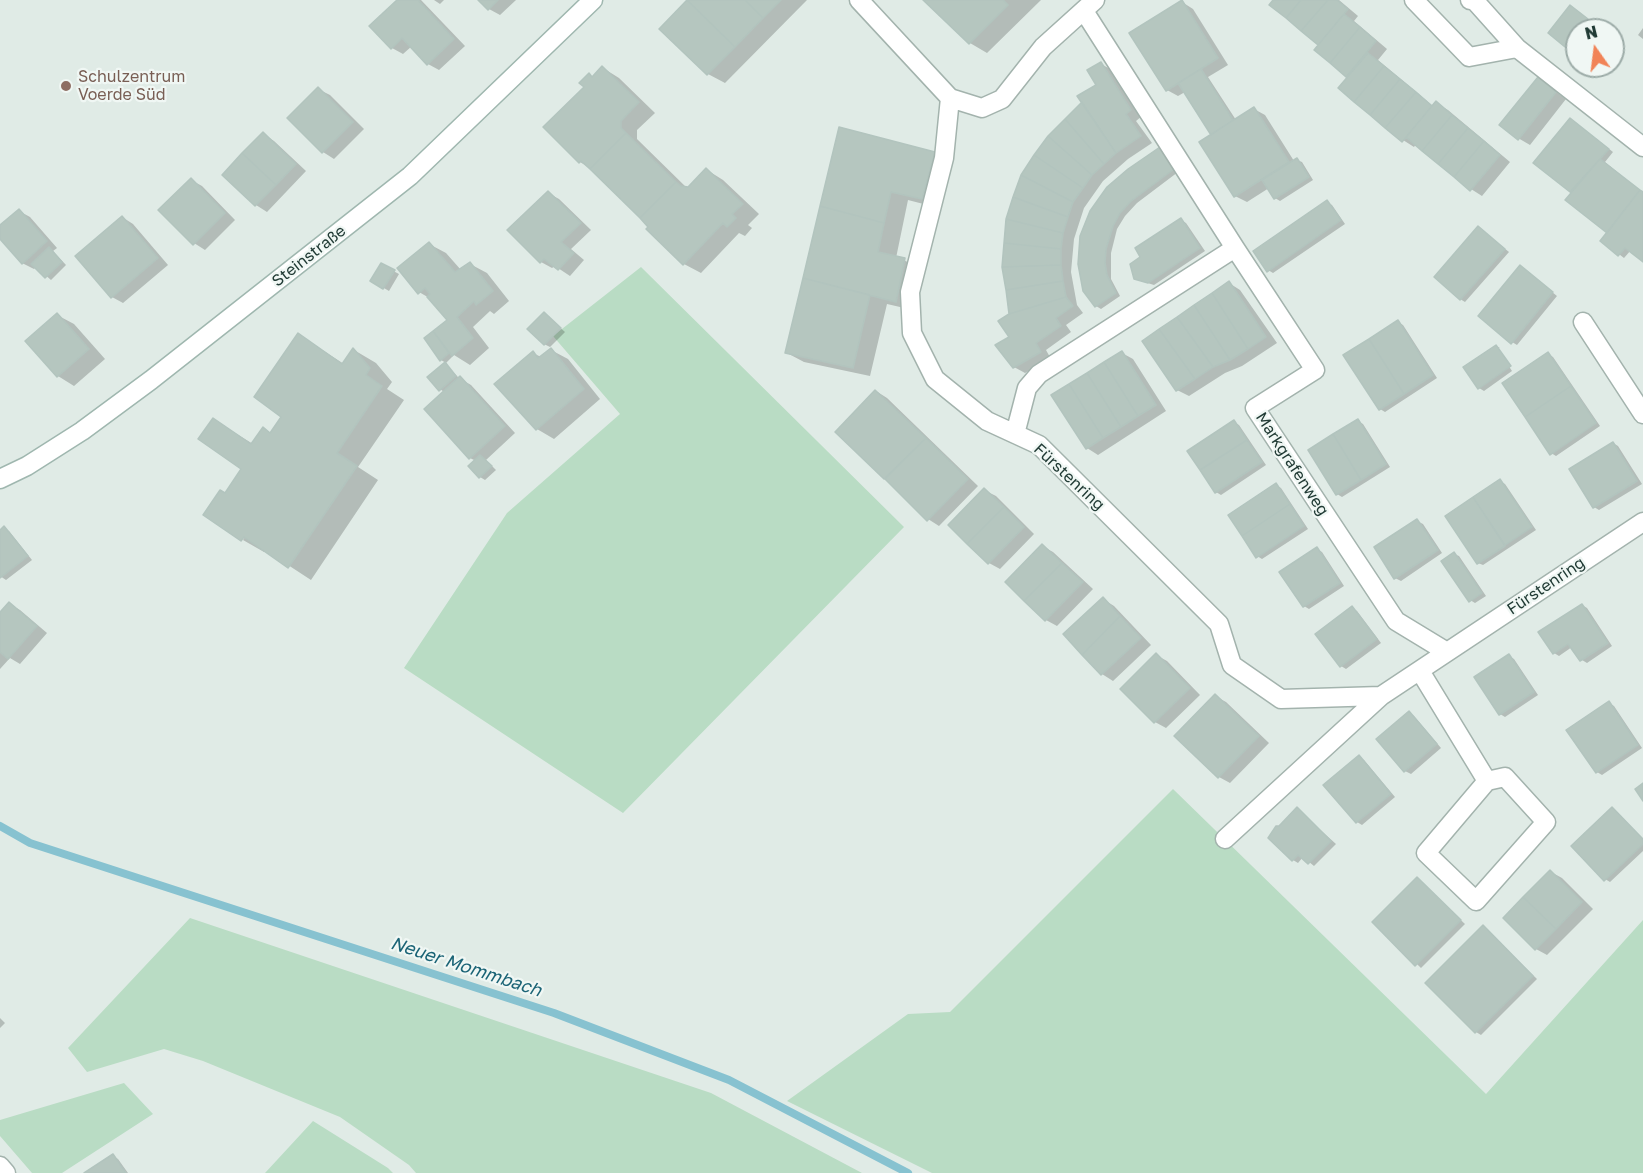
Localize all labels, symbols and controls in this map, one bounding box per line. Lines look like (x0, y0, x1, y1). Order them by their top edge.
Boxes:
north arrow (1565, 18, 1625, 78)
text: N (1583, 21, 1599, 44)
place label: Schulzentrum Voerde Süd (78, 67, 185, 105)
marker: Schulzentrum Voerde Süd (59, 79, 73, 93)
street label: Steinstraße (268, 221, 350, 291)
street label: Markgrafenweg (1251, 409, 1333, 519)
street label: Fürstenring (1030, 439, 1108, 515)
street label: Fürstenring (1503, 553, 1589, 619)
water label: Neuer Mommbach (388, 932, 544, 1002)

